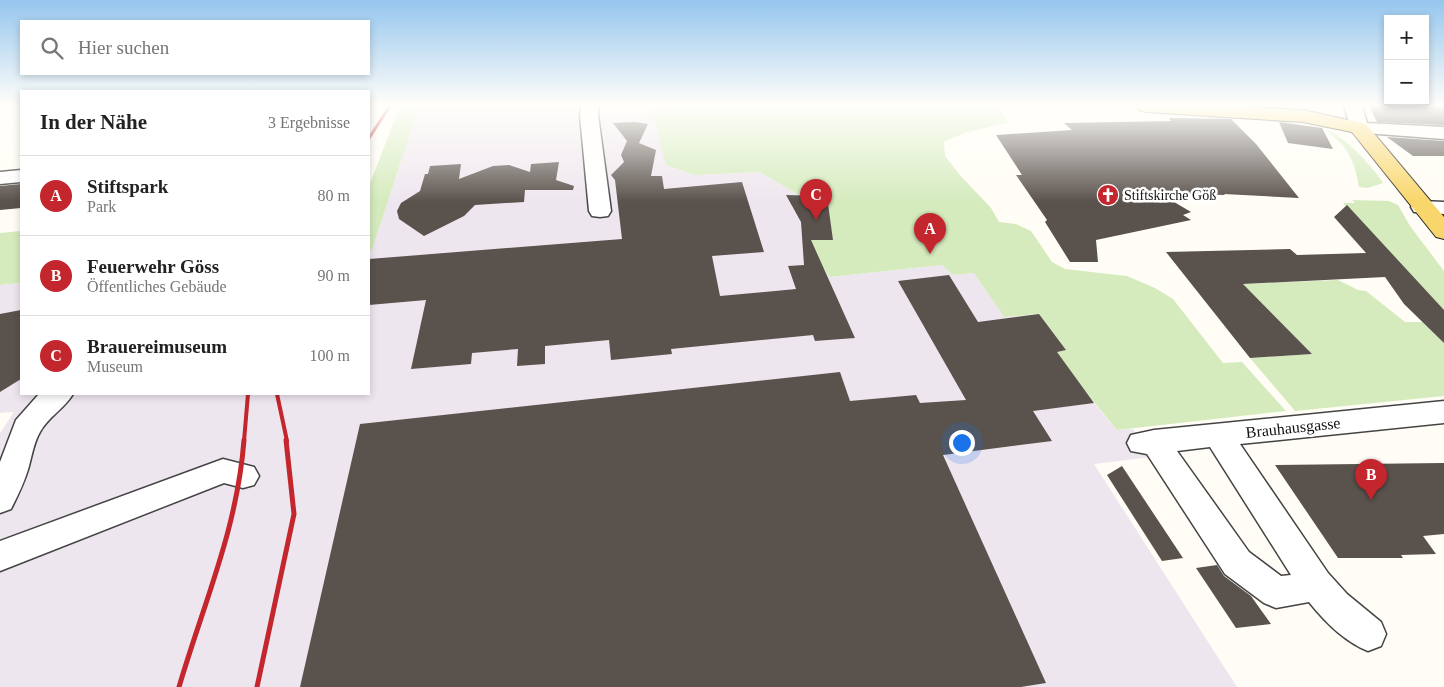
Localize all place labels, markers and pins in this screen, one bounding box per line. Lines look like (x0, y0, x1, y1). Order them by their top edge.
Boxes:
pin: C (800, 179, 832, 220)
church icon: Stiftskirche Göß (1096, 183, 1120, 207)
place label: Stiftskirche Göß (1124, 188, 1216, 203)
pin: A (914, 213, 946, 254)
pin: B (1355, 459, 1387, 500)

